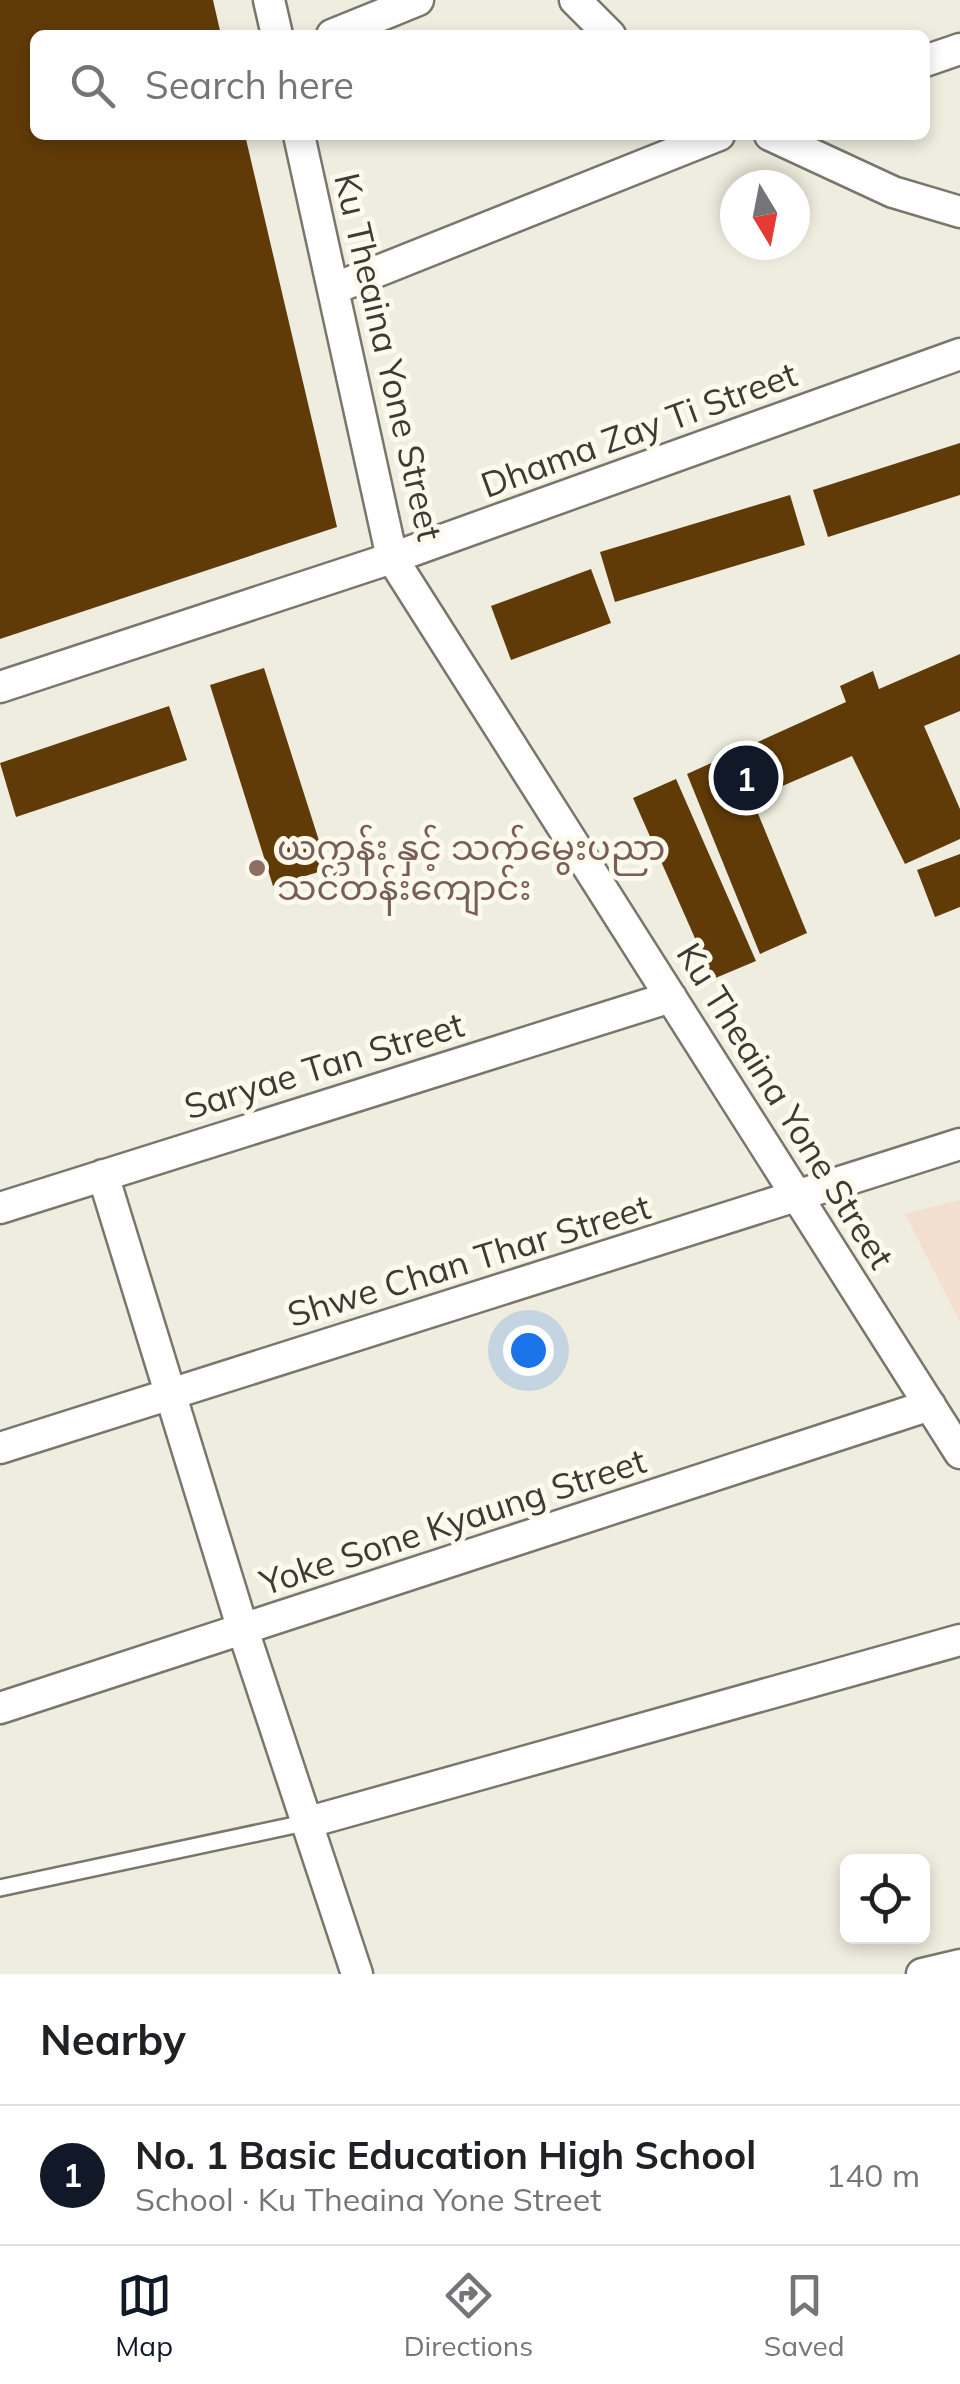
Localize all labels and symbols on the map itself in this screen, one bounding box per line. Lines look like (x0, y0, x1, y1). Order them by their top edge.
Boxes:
street label: Ku Theaina Yone Street (325, 169, 453, 545)
north arrow (720, 170, 810, 260)
street label: Dhama Zay Ti Street (475, 351, 803, 507)
pin: 1 (714, 740, 778, 816)
place label: ယက္ကန်း နှင့် သက်မွေးပညာ သင်တန်းကျောင်း (277, 824, 665, 917)
marker: ယက္ကန်း နှင့် သက်မွေးပညာ သင်တန်းကျောင်း (246, 857, 268, 879)
street label: Ku Theaina Yone Street (668, 934, 904, 1276)
street label: Saryae Tan Street (179, 1002, 469, 1128)
street label: Shwe Chan Thar Street (282, 1184, 655, 1336)
your location (503, 1325, 554, 1376)
street label: Yoke Sone Kyaung Street (253, 1438, 651, 1605)

